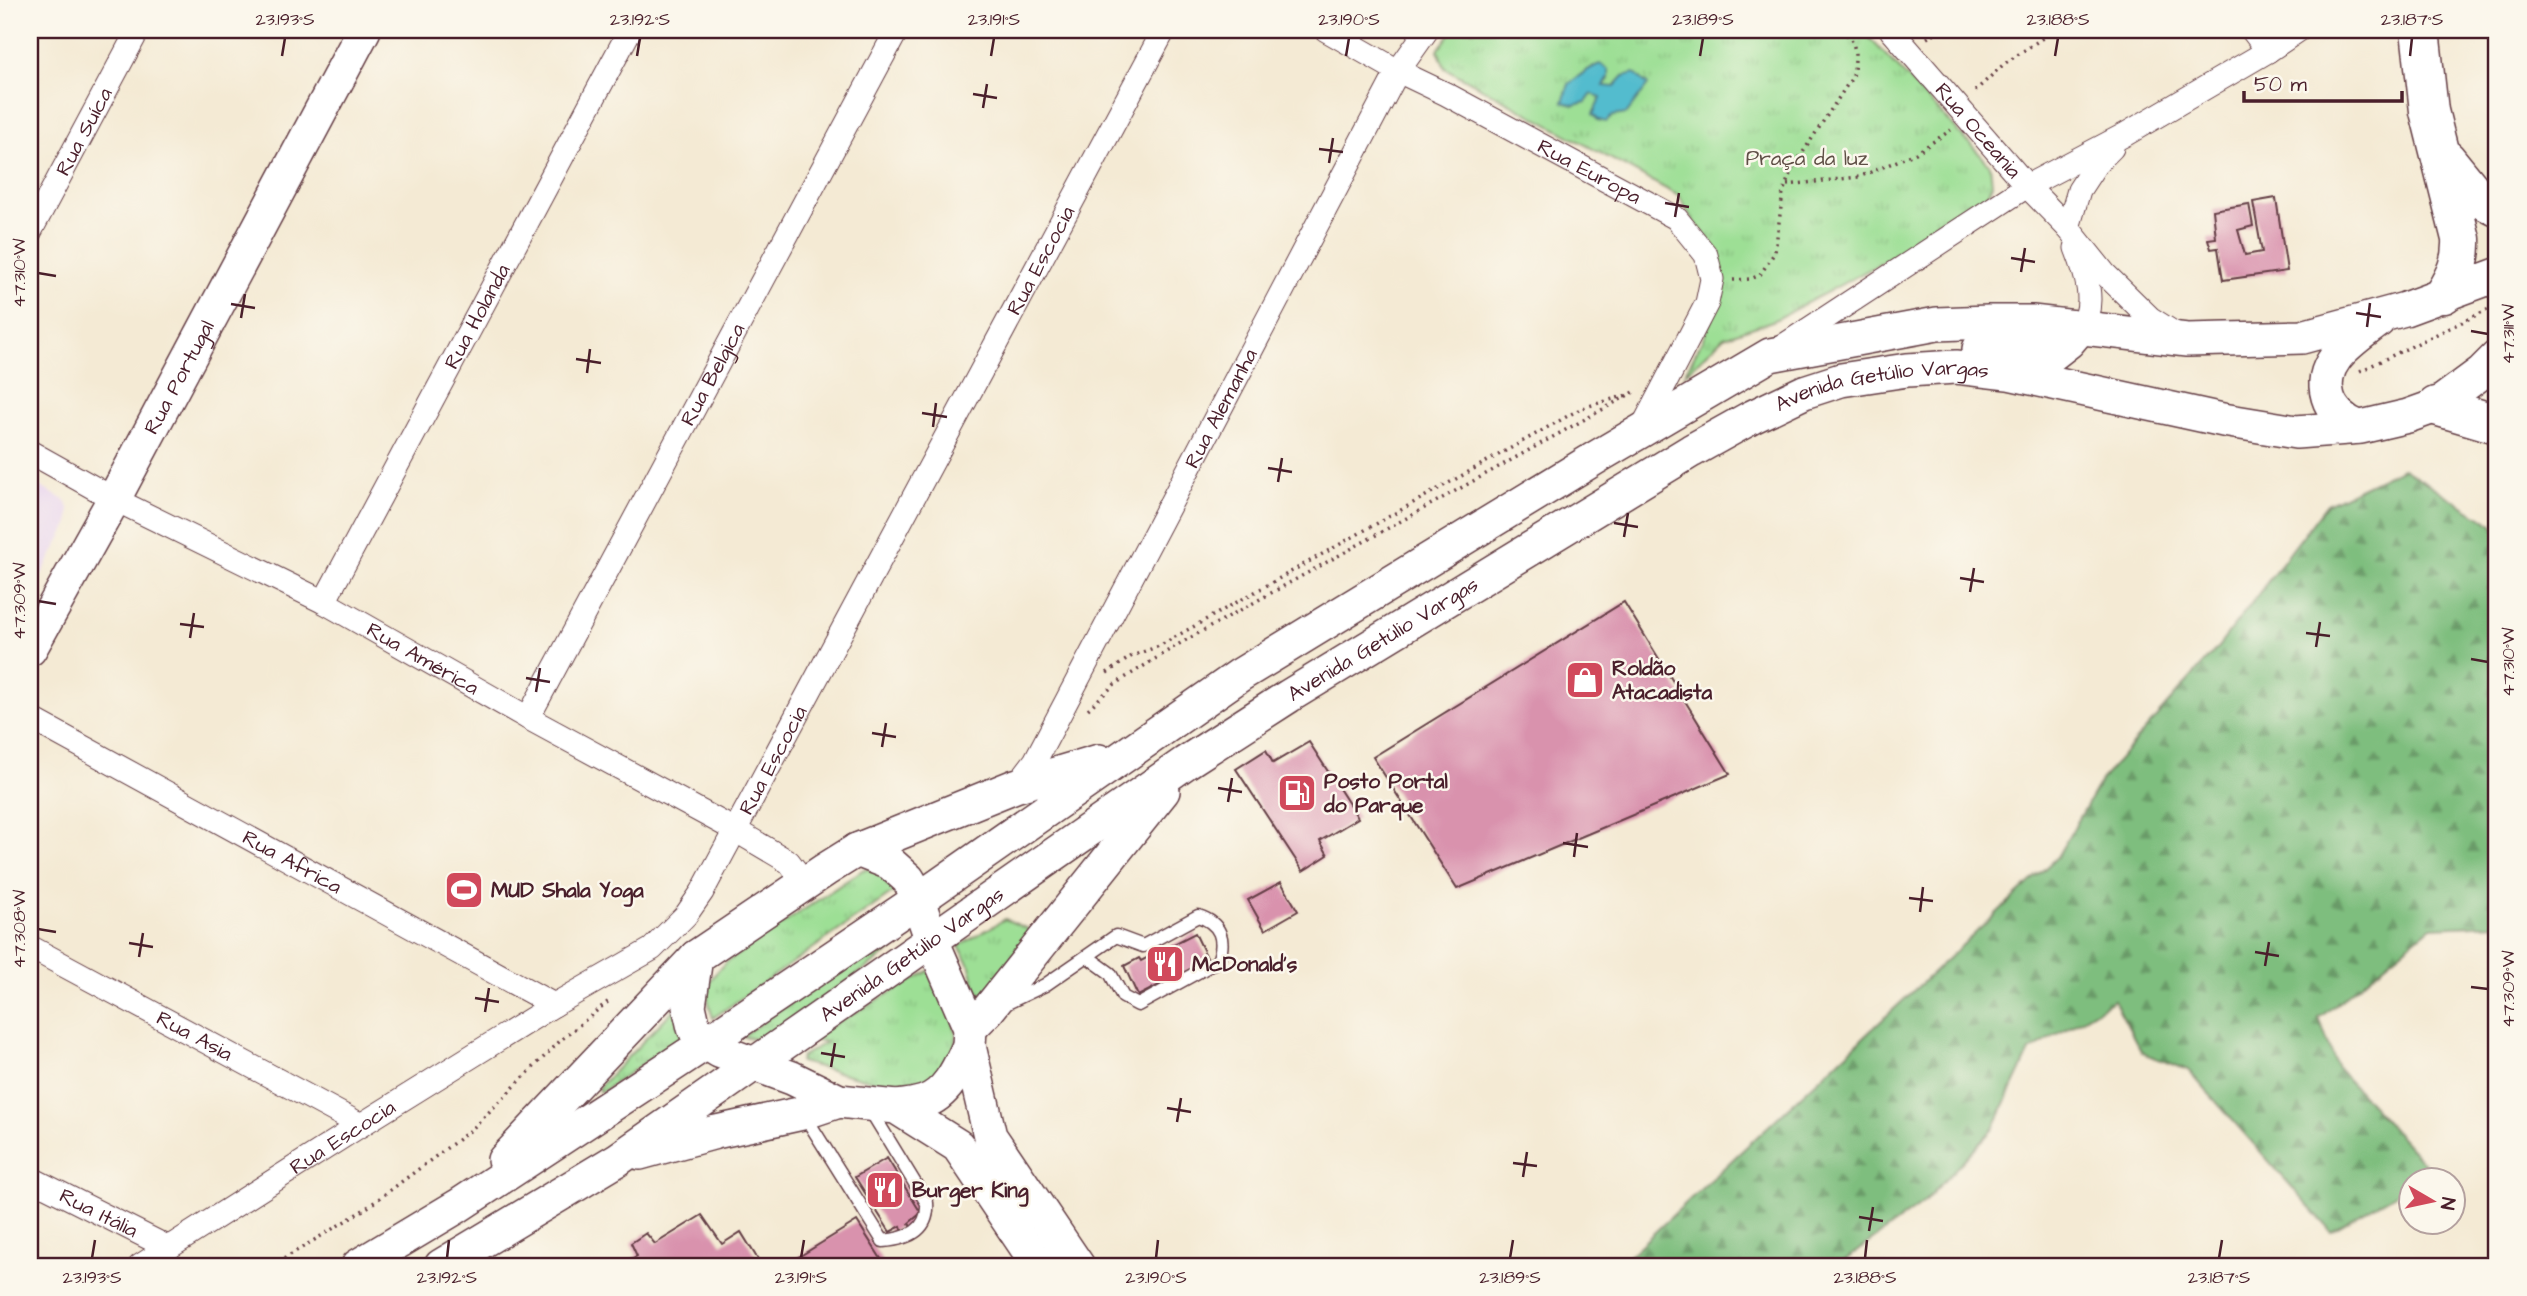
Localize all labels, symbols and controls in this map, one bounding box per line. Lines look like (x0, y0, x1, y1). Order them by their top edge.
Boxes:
text: 23.193°S (255, 7, 315, 32)
text: 23.192°S (610, 7, 670, 32)
text: 23.191°S (968, 7, 1020, 32)
text: 23.190°S (1318, 7, 1380, 32)
text: 23.189°S (1672, 7, 1734, 32)
text: 23.188°S (2026, 7, 2090, 32)
text: 23.187°S (2381, 7, 2443, 32)
scale bar (2244, 60, 2401, 104)
text: 50 m (2254, 70, 2308, 99)
street label: Rua Oceania (1929, 76, 2028, 185)
street label: Rua Suíca (48, 82, 119, 181)
street label: Rua Europa (1532, 132, 1647, 211)
park label: Praça da luz (1746, 144, 1869, 173)
street label: Rua Escocia (999, 200, 1082, 320)
text: 47.310°W (7, 238, 32, 308)
street label: Rua Holanda (437, 258, 517, 374)
text: 47.311°W (2496, 304, 2521, 364)
street label: Rua Portugal (137, 315, 221, 439)
street label: Rua Belgica (673, 318, 752, 431)
street label: Rua Alemanha (1177, 343, 1264, 473)
street label: Avenida Getúlio Vargas (1770, 352, 1991, 418)
text: 47.309°W (7, 562, 32, 640)
street label: Avenida Getúlio Vargas (1282, 570, 1484, 708)
street label: Rua América (362, 615, 485, 702)
text: 47.310°W (2496, 627, 2521, 697)
place label: Roldão Atacadista (1612, 654, 1713, 707)
shop icon: Roldão Atacadista (1564, 659, 1606, 701)
street label: Rua Escocia (732, 700, 814, 820)
place label: Posto Portal do Parque (1323, 767, 1448, 821)
fuel station icon: Posto Portal do Parque (1276, 772, 1318, 814)
street label: Rua Africa (237, 823, 347, 901)
sports icon: MUD Shala Yoga (443, 869, 485, 911)
place label: MUD Shala Yoga (491, 876, 644, 907)
street label: Avenida Getúlio Vargas (814, 880, 1010, 1029)
text: 47.308°W (7, 889, 32, 968)
restaurant icon: McDonald's (1144, 943, 1186, 985)
place label: McDonald's (1192, 950, 1298, 979)
text: 47.309°W (2496, 950, 2521, 1028)
street label: Rua Asia (151, 1003, 238, 1068)
street label: Rua Escocia (284, 1093, 401, 1181)
north arrow (2398, 1166, 2468, 1236)
restaurant icon: Burger King (864, 1169, 906, 1211)
place label: Burger King (912, 1176, 1029, 1207)
street label: Rua Itália (55, 1181, 143, 1245)
text: N (2433, 1195, 2462, 1212)
text: 23.193°S (62, 1265, 122, 1290)
text: 23.192°S (417, 1265, 477, 1290)
text: 23.191°S (775, 1265, 827, 1290)
text: 23.190°S (1125, 1265, 1187, 1290)
text: 23.189°S (1479, 1265, 1541, 1290)
text: 23.188°S (1833, 1265, 1897, 1290)
text: 23.187°S (2188, 1265, 2250, 1290)

